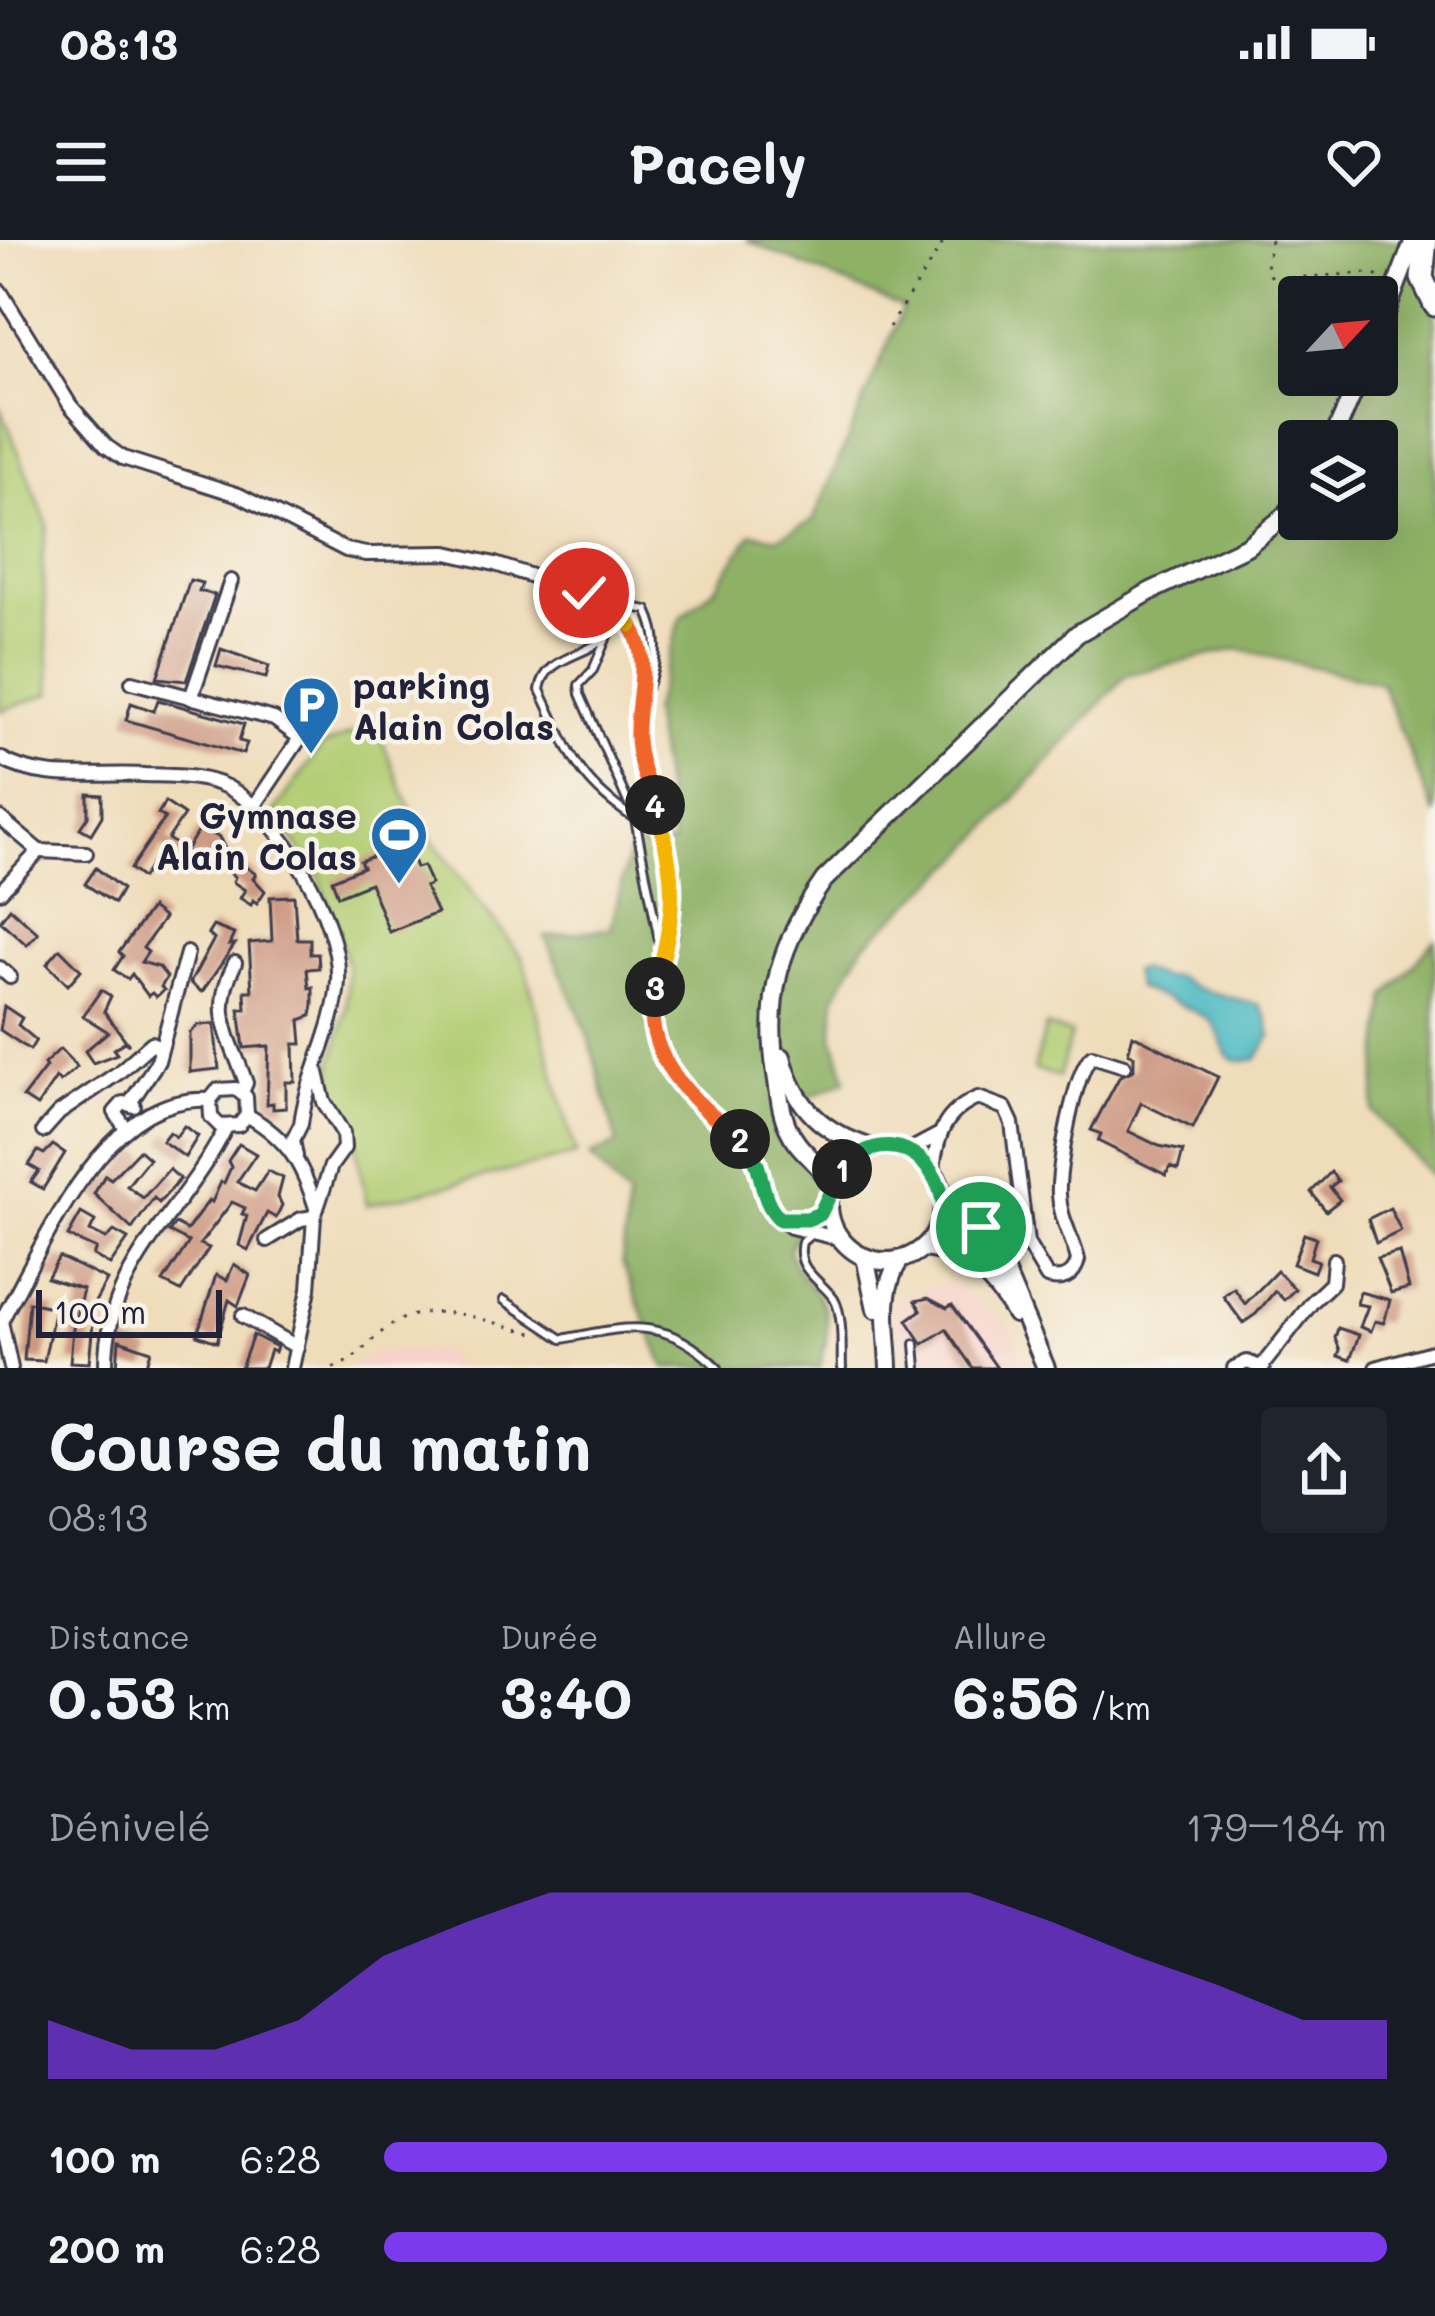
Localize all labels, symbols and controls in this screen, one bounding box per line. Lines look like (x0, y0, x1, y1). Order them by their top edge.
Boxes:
text: 08:13 (60, 13, 178, 71)
text: Pacely (628, 127, 807, 198)
icon: menu (48, 129, 114, 195)
icon: heart (1321, 129, 1387, 195)
north arrow (1278, 276, 1398, 396)
map controls (1278, 276, 1398, 540)
button: layers (1278, 420, 1398, 540)
pin (533, 542, 635, 644)
icon: check (551, 560, 617, 626)
place label: parking Alain Colas (353, 661, 554, 749)
parking icon: parking Alain Colas (280, 674, 342, 756)
pin: 4 (625, 775, 685, 835)
text: 4 (645, 783, 665, 826)
place label: Gymnase Alain Colas (156, 791, 357, 879)
sports icon: Gymnase Alain Colas (368, 804, 430, 886)
pin: 3 (625, 957, 685, 1017)
text: 3 (645, 965, 665, 1008)
pin: 2 (710, 1109, 770, 1169)
text: 2 (731, 1117, 749, 1160)
pin: 1 (812, 1139, 872, 1199)
text: 1 (835, 1147, 849, 1190)
pin (930, 1176, 1032, 1278)
icon: arrive (948, 1194, 1014, 1260)
scale bar (36, 1284, 222, 1337)
text: 100 m (54, 1289, 146, 1332)
text: Course du matin (48, 1402, 591, 1488)
button: share (1261, 1407, 1387, 1533)
text: 08:13 (48, 1490, 148, 1541)
text: Distance (48, 1614, 190, 1657)
text: Durée (500, 1614, 598, 1657)
text: Allure (953, 1614, 1047, 1657)
text: 0.53 (48, 1657, 176, 1735)
text: 3:40 (500, 1657, 632, 1735)
text: 6:56 (953, 1657, 1079, 1735)
text: km (176, 1685, 231, 1728)
text: /km (1079, 1685, 1151, 1728)
text: Dénivelé (48, 1800, 211, 1851)
text: 179–184 m (1185, 1800, 1387, 1851)
text: 100 m (48, 2132, 160, 2183)
text: 6:28 (240, 2132, 321, 2183)
text: 200 m (48, 2222, 165, 2273)
text: 6:28 (240, 2222, 321, 2273)

